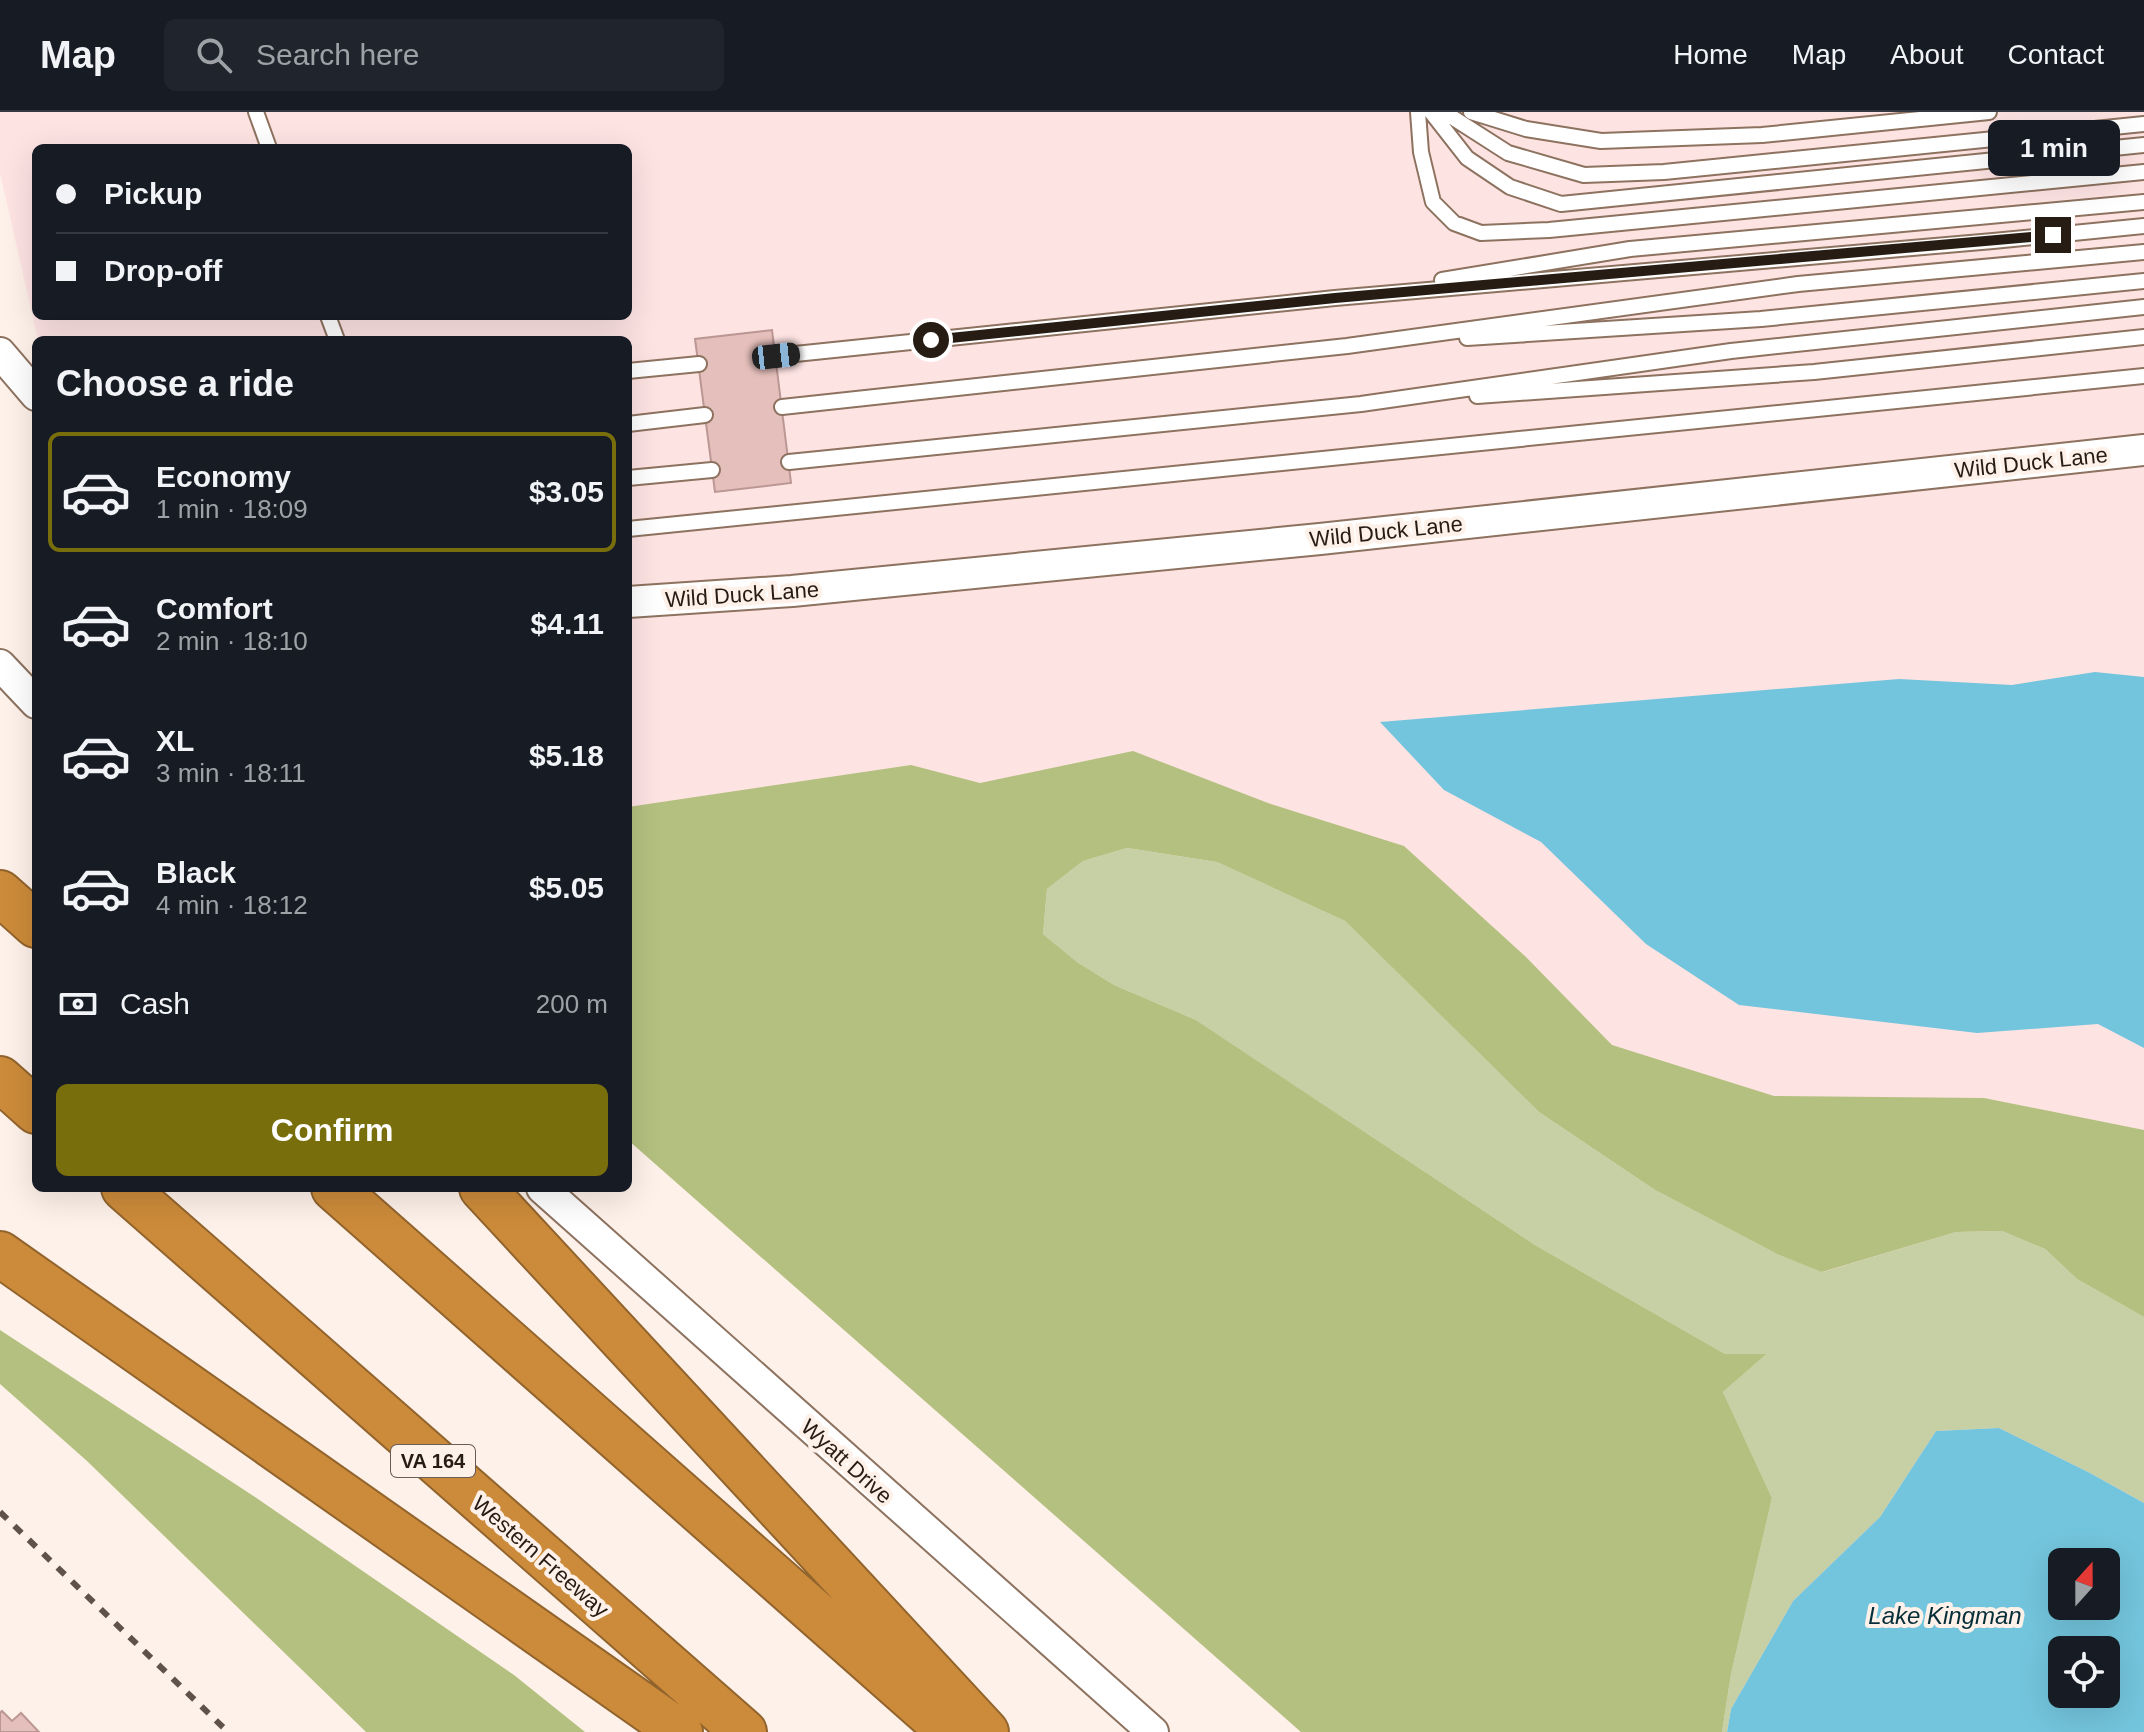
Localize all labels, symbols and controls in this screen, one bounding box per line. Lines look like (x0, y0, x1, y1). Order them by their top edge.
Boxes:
search box (164, 19, 724, 91)
icon: search (192, 33, 236, 77)
text: Map (40, 34, 116, 76)
text: Search here (256, 38, 419, 71)
text: Home (1673, 39, 1748, 70)
text: Map (1792, 39, 1846, 70)
text: About (1890, 39, 1964, 70)
text: Contact (2008, 39, 2104, 70)
callout: 1 min (1987, 119, 2119, 175)
text: 1 min (2020, 133, 2088, 163)
text: Pickup (104, 177, 202, 210)
route end (2035, 217, 2071, 253)
text: Drop-off (104, 254, 222, 287)
route start (913, 322, 949, 358)
car (751, 342, 801, 370)
text: Choose a ride (56, 363, 294, 404)
street label: Wild Duck Lane (1953, 442, 2109, 483)
icon: car (60, 456, 132, 528)
text: Economy (156, 460, 291, 493)
text: $3.05 (529, 475, 604, 508)
text: 1 min · 18:09 (156, 494, 308, 524)
street label: Wild Duck Lane (1308, 511, 1464, 552)
street label: Wild Duck Lane (664, 577, 820, 612)
icon: car (60, 588, 132, 660)
text: Comfort (156, 592, 273, 625)
text: $4.11 (531, 607, 604, 640)
text: 2 min · 18:10 (156, 626, 308, 656)
icon: car (60, 720, 132, 792)
text: XL (156, 724, 194, 757)
text: $5.18 (529, 739, 604, 772)
text: 3 min · 18:11 (156, 758, 306, 788)
icon: car (60, 852, 132, 924)
text: Black (156, 856, 236, 889)
text: $5.05 (529, 871, 604, 904)
text: 4 min · 18:12 (156, 890, 308, 920)
icon: cash (56, 982, 100, 1026)
text: Cash (120, 987, 190, 1020)
text: 200 m (536, 989, 608, 1019)
button: Confirm (56, 1084, 608, 1176)
street label: Wyatt Drive (796, 1414, 897, 1509)
road number: VA 164 (391, 1445, 475, 1477)
street label: Western Freeway (468, 1491, 614, 1622)
north arrow (2048, 1548, 2120, 1620)
map controls (2048, 1548, 2120, 1708)
water label: Lake Kingman (1868, 1602, 2022, 1629)
button: locate (2048, 1636, 2120, 1708)

